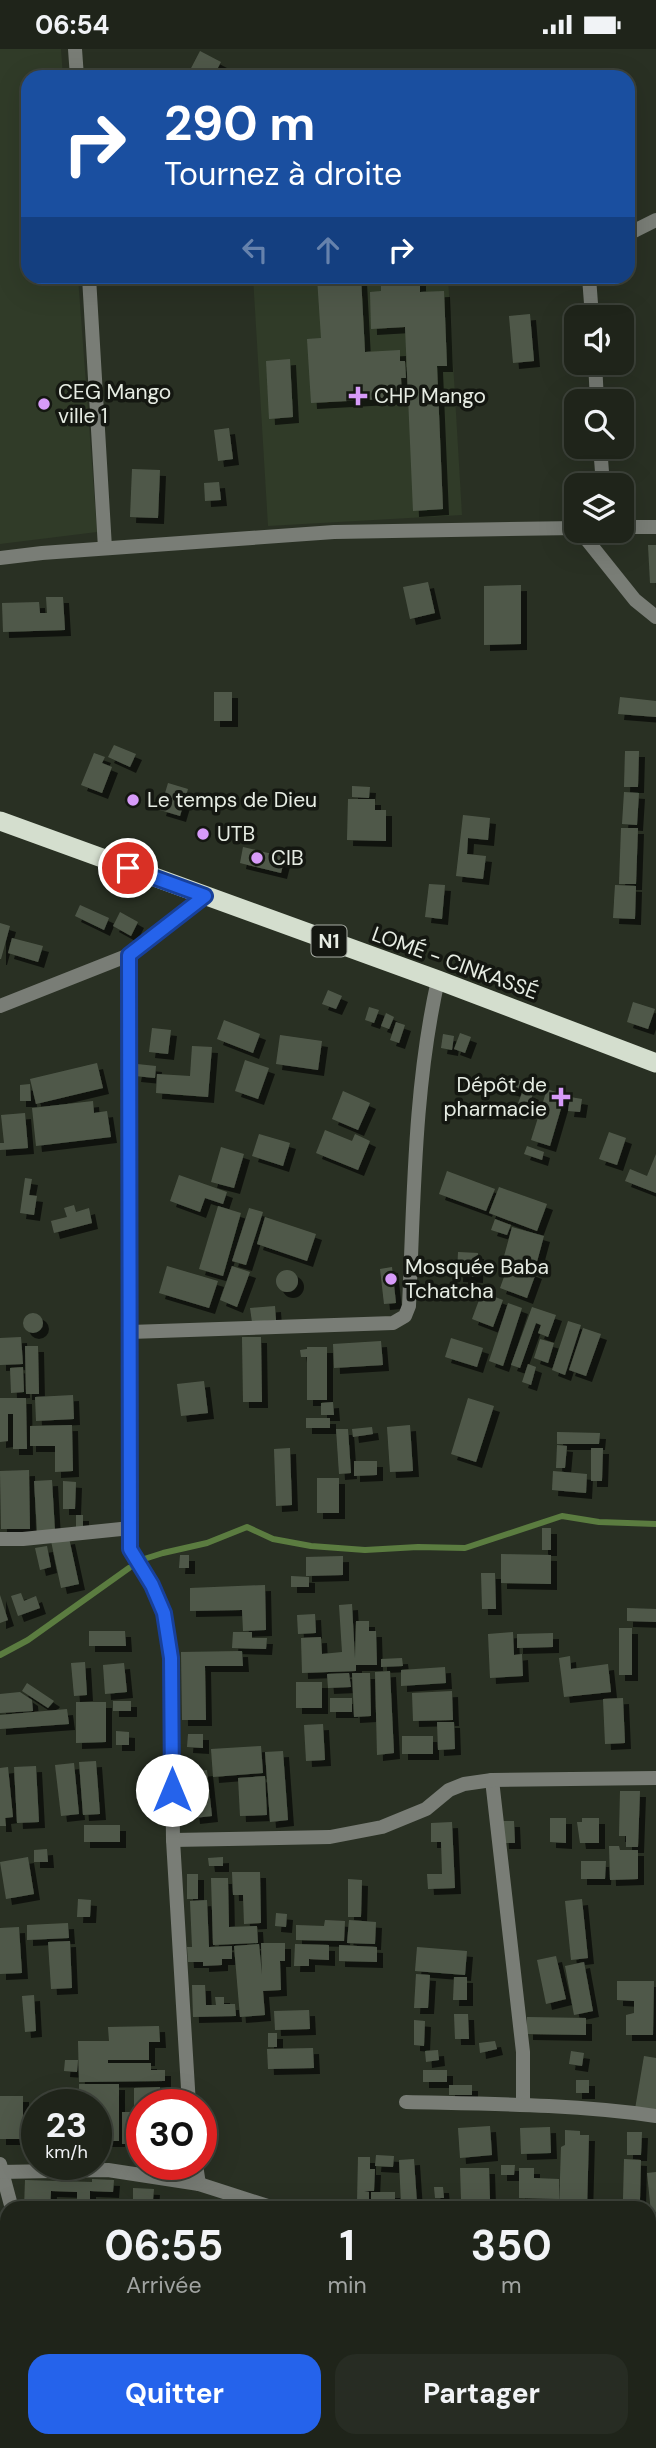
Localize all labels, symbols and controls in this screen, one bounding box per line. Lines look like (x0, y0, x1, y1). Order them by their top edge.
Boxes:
text: 06:54 (35, 8, 109, 42)
text: 290 m (164, 91, 315, 155)
icon: right (49, 98, 140, 189)
text: Tournez à droite (164, 153, 402, 195)
icon: left (236, 231, 274, 269)
icon: ahead (309, 231, 347, 269)
icon: right (382, 231, 420, 269)
map controls (564, 305, 634, 543)
button: sound (564, 305, 634, 375)
place label: CEG Mango ville 1 (58, 378, 171, 430)
place label: CHP Mango (374, 382, 486, 410)
marker: CHP Mango (348, 386, 368, 406)
button: search (564, 389, 634, 459)
marker: CEG Mango ville 1 (36, 396, 52, 412)
button: layers (564, 473, 634, 543)
place label: Le temps de Dieu (147, 786, 317, 814)
marker: Le temps de Dieu (125, 792, 141, 808)
place label: UTB (217, 820, 255, 848)
marker: UTB (195, 826, 211, 842)
pin (98, 838, 158, 898)
place label: CIB (271, 844, 304, 872)
icon: arrive (109, 849, 147, 887)
marker: CIB (249, 850, 265, 866)
street label: LOMÉ - CINKASSÉ (368, 920, 542, 1006)
road number: N1 (312, 925, 346, 957)
place label: Dépôt de pharmacie (443, 1071, 547, 1123)
marker: Dépôt de pharmacie (553, 1089, 569, 1105)
place label: Mosquée Baba Tchatcha (405, 1253, 549, 1305)
marker: Mosquée Baba Tchatcha (383, 1271, 399, 1287)
position arrow (135, 1753, 209, 1827)
speed limit sign: 30 (126, 2089, 217, 2180)
text: 23 (46, 2102, 87, 2148)
text: km/h (45, 2140, 88, 2164)
text: 06:55 (104, 2218, 223, 2273)
text: 1 (339, 2218, 355, 2273)
text: 350 (471, 2218, 552, 2273)
text: Arrivée (126, 2270, 201, 2300)
text: min (327, 2270, 367, 2300)
text: m (501, 2270, 522, 2300)
button: Quitter (28, 2354, 321, 2434)
button: Partager (335, 2354, 628, 2434)

